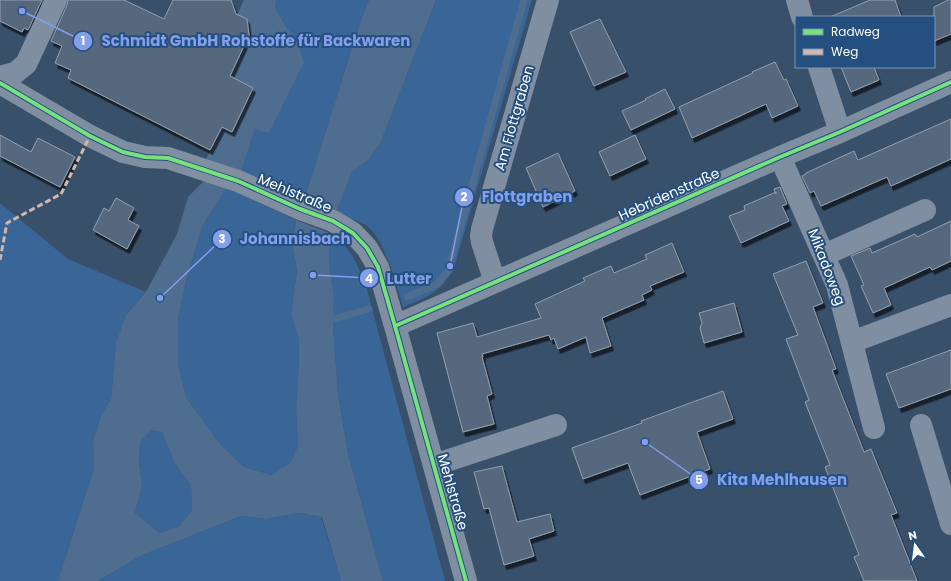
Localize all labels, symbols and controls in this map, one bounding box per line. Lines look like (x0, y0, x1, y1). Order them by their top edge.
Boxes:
legend (795, 16, 935, 68)
text: Radweg (831, 23, 880, 40)
callout: Schmidt GmbH Rohstoffe für Backwaren (73, 27, 418, 54)
text: Schmidt GmbH Rohstoffe für Backwaren (102, 30, 410, 51)
text: 1 (81, 32, 85, 49)
text: Weg (831, 43, 858, 60)
street label: Am Flottgraben (489, 63, 539, 173)
street label: Hebridenstraße (615, 163, 723, 225)
street label: Mehlstraße (255, 168, 335, 218)
callout: Flottgraben (454, 184, 581, 211)
text: Flottgraben (482, 186, 572, 207)
text: 2 (461, 188, 468, 205)
callout: Johannisbach (212, 225, 359, 252)
street label: Mikadoweg (803, 226, 851, 308)
text: Johannisbach (239, 228, 351, 249)
text: 3 (218, 230, 226, 247)
callout: Lutter (359, 265, 440, 292)
text: Lutter (386, 268, 432, 289)
text: 4 (365, 270, 373, 287)
street label: Mehlstraße (433, 452, 474, 533)
callout: Kita Mehlhausen (689, 466, 855, 493)
text: Kita Mehlhausen (717, 469, 847, 490)
text: 5 (695, 471, 703, 488)
north arrow (895, 525, 935, 565)
text: N (907, 527, 919, 544)

